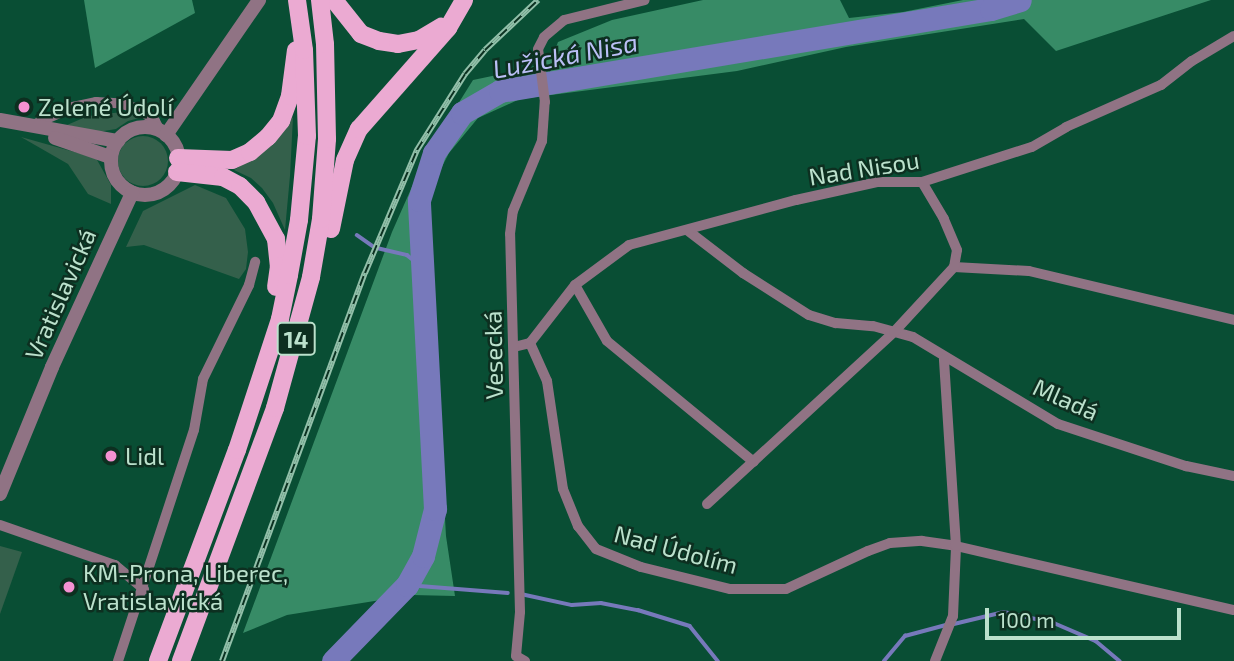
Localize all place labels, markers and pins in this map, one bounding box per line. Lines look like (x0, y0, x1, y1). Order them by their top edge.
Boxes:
place label: Zelené Údolí (38, 93, 173, 121)
marker: Zelené Údolí (16, 99, 32, 115)
place label: Lidl (125, 442, 164, 470)
marker: Lidl (103, 448, 119, 464)
place label: KM-Prona, Liberec, Vratislavická (83, 559, 288, 615)
marker: KM-Prona, Liberec, Vratislavická (61, 579, 77, 595)

